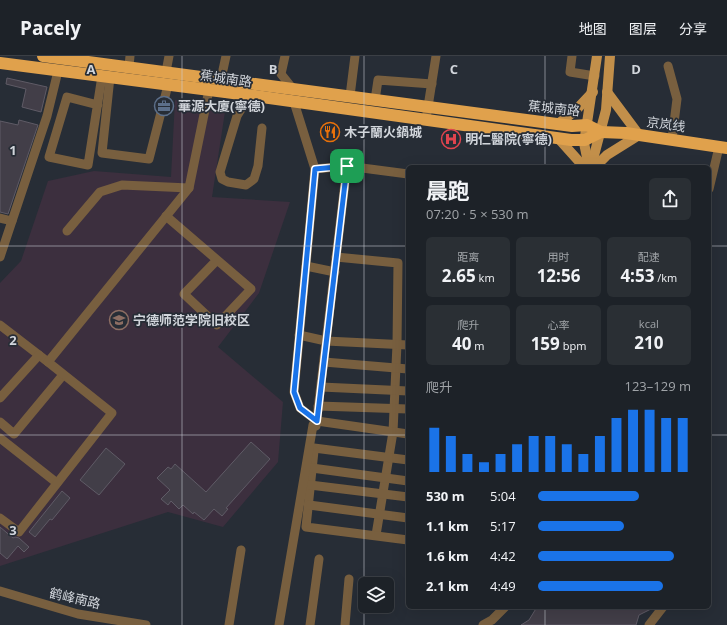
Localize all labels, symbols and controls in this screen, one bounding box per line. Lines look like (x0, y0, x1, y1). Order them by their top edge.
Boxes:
text: Pacely (20, 15, 81, 41)
text: 地图 (579, 19, 607, 38)
text: 图层 (629, 19, 657, 38)
text: 分享 (679, 19, 707, 38)
text: A (87, 60, 96, 78)
text: B (269, 60, 278, 78)
text: C (450, 60, 458, 78)
text: D (631, 60, 641, 78)
street label: 蕉城南路 (199, 65, 253, 91)
office icon: 華源大廈(寧德) (153, 95, 175, 117)
street label: 蕉城南路 (527, 96, 581, 120)
place label: 華源大廈(寧德) (178, 97, 265, 115)
street label: 京岚线 (645, 112, 687, 136)
restaurant icon: 木子蘭火鍋城 (319, 121, 341, 143)
place label: 木子蘭火鍋城 (344, 123, 422, 141)
hospital icon: 明仁醫院(寧德) (440, 128, 462, 150)
place label: 明仁醫院(寧德) (465, 130, 552, 148)
text: 1 (9, 141, 17, 159)
pin (330, 149, 364, 183)
icon: arrive (336, 155, 358, 177)
text: 晨跑 (426, 175, 470, 205)
button: share (649, 178, 691, 220)
text: 07:20 · 5 × 530 m (426, 205, 529, 223)
text: 距离 (457, 249, 479, 264)
text: 用时 (547, 249, 569, 264)
text: 配速 (638, 249, 660, 264)
text: 2.65 (442, 264, 476, 287)
text: 12:56 (537, 264, 580, 287)
text: 4:53 (620, 264, 654, 287)
text: km (476, 270, 495, 285)
text: /km (654, 270, 677, 285)
school or university icon: 宁德师范学院旧校区 (108, 309, 130, 331)
place label: 宁德师范学院旧校区 (133, 311, 250, 329)
text: kcal (639, 316, 659, 331)
text: 爬升 (457, 317, 479, 332)
text: 心率 (547, 317, 569, 332)
text: 2 (9, 331, 17, 349)
text: 210 (634, 331, 663, 354)
text: 40 (452, 332, 471, 355)
text: 159 (531, 332, 560, 355)
text: m (471, 338, 484, 353)
text: bpm (560, 338, 586, 353)
text: 123–129 m (624, 377, 691, 395)
text: 爬升 (426, 378, 452, 396)
text: 530 m (426, 487, 464, 505)
text: 5:04 (490, 487, 516, 505)
text: 1.1 km (426, 517, 469, 535)
text: 5:17 (490, 517, 516, 535)
text: 3 (9, 521, 17, 539)
text: 1.6 km (426, 547, 469, 565)
text: 4:42 (490, 547, 516, 565)
map controls (358, 577, 394, 613)
button: layers (358, 577, 394, 613)
text: 2.1 km (426, 577, 469, 595)
text: 4:49 (490, 577, 516, 595)
street label: 鹤峰南路 (48, 583, 102, 613)

